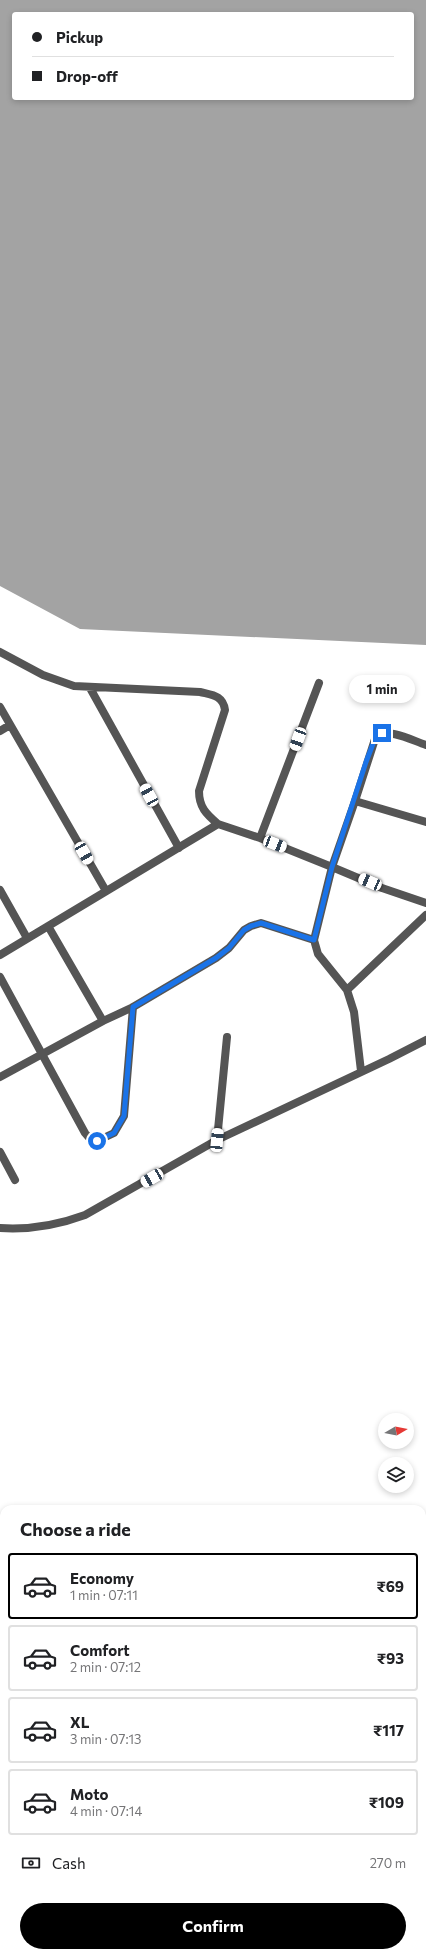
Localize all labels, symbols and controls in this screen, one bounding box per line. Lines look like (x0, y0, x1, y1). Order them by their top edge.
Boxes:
text: Pickup (56, 28, 103, 46)
text: Drop-off (56, 67, 118, 85)
callout: 1 min (349, 675, 415, 703)
text: 1 min (367, 681, 397, 697)
route end (373, 724, 391, 742)
car (288, 726, 308, 752)
car (138, 782, 160, 808)
car (262, 834, 288, 854)
car (73, 840, 95, 866)
car (357, 872, 383, 892)
car (210, 1128, 224, 1152)
route start (88, 1132, 106, 1150)
car (139, 1167, 165, 1189)
north arrow (378, 1413, 414, 1449)
map controls (378, 1413, 414, 1493)
button: layers (378, 1457, 414, 1493)
text: Choose a ride (20, 1518, 131, 1540)
icon: car (22, 1568, 58, 1604)
text: Economy (70, 1569, 134, 1587)
text: ₹69 (376, 1577, 404, 1595)
text: 1 min · 07:11 (70, 1587, 138, 1603)
icon: car (22, 1640, 58, 1676)
text: Comfort (70, 1641, 130, 1659)
text: ₹93 (377, 1649, 404, 1667)
text: 2 min · 07:12 (70, 1659, 141, 1675)
icon: car (22, 1712, 58, 1748)
text: XL (70, 1713, 89, 1731)
text: ₹117 (373, 1721, 404, 1739)
text: 3 min · 07:13 (70, 1731, 141, 1747)
icon: car (22, 1784, 58, 1820)
text: Moto (70, 1785, 109, 1803)
text: ₹109 (369, 1793, 404, 1811)
text: 4 min · 07:14 (70, 1803, 142, 1819)
icon: cash (20, 1852, 42, 1874)
text: Cash (52, 1854, 86, 1872)
text: 270 m (370, 1855, 406, 1871)
button: Confirm (20, 1903, 406, 1949)

